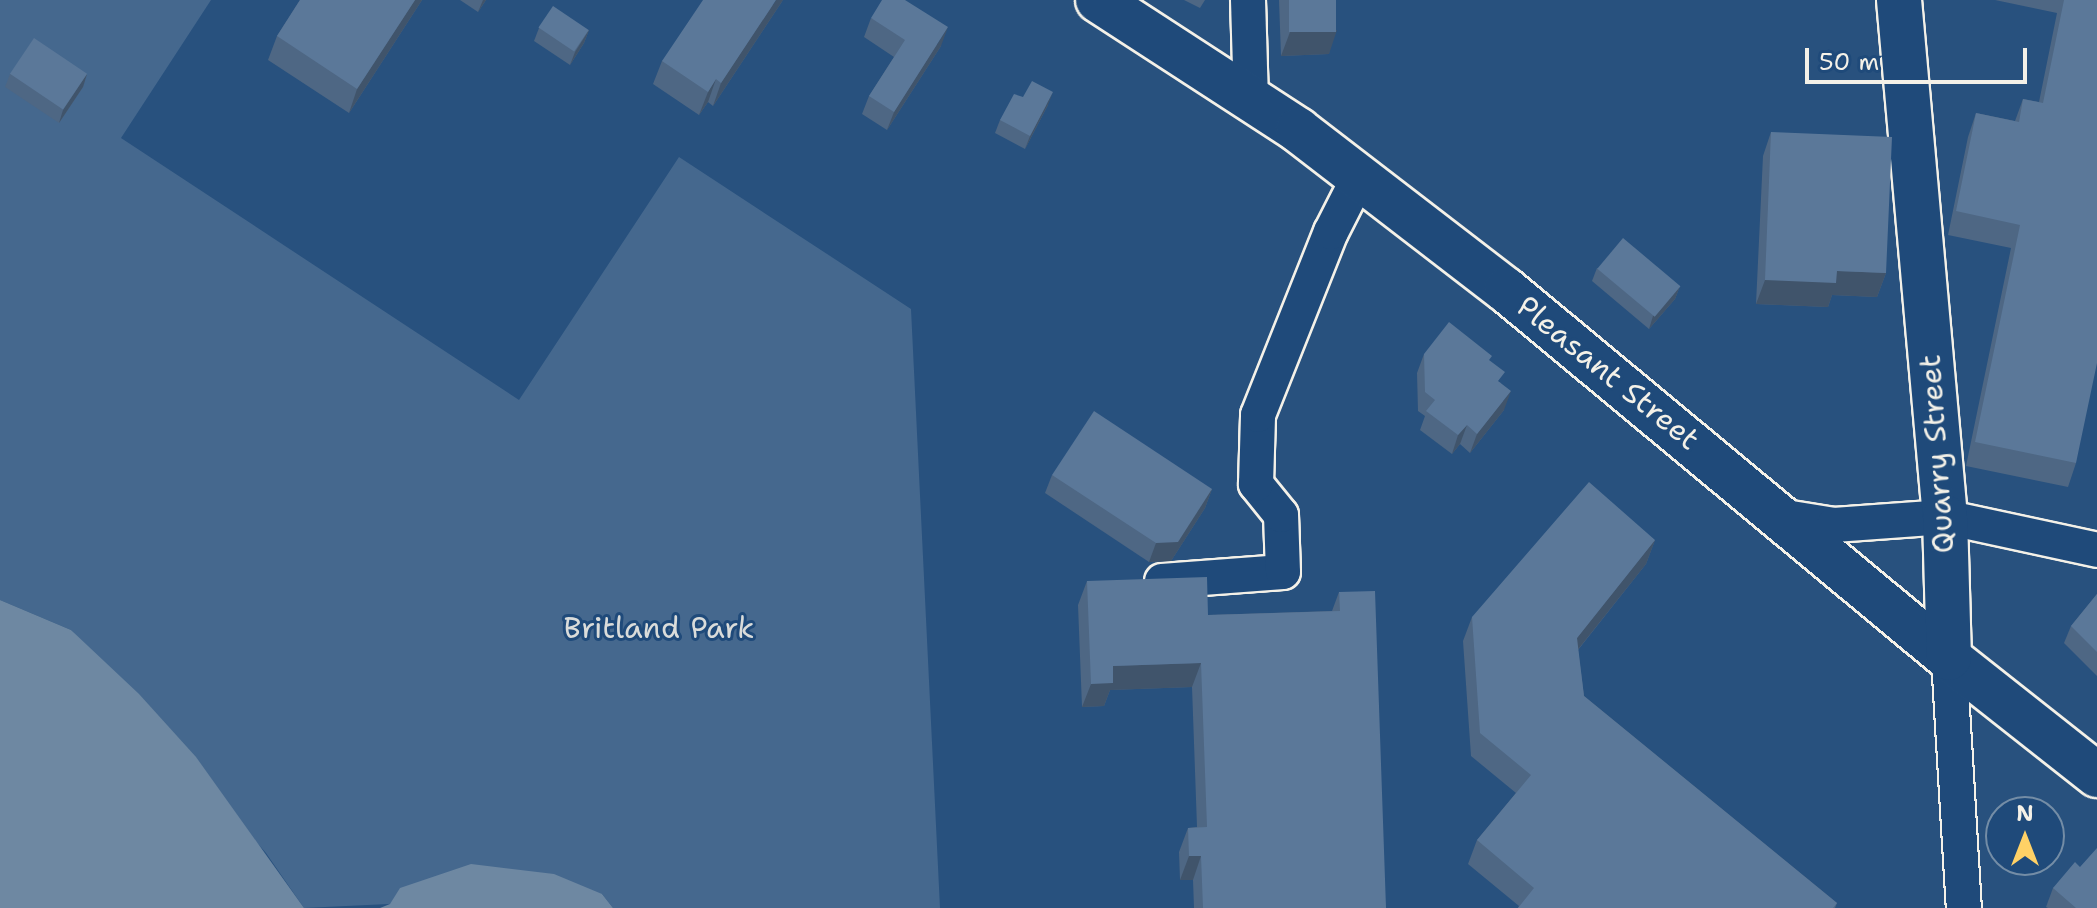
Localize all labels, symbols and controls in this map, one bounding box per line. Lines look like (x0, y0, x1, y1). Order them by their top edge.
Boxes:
scale bar (1809, 32, 2031, 82)
text: 50 m (1819, 46, 1879, 78)
street label: Pleasant Street (1510, 288, 1706, 458)
street label: Quarry Street (1912, 353, 1962, 555)
park label: Britland Park (563, 610, 755, 646)
north arrow (1985, 796, 2065, 876)
text: N (2016, 799, 2034, 828)

